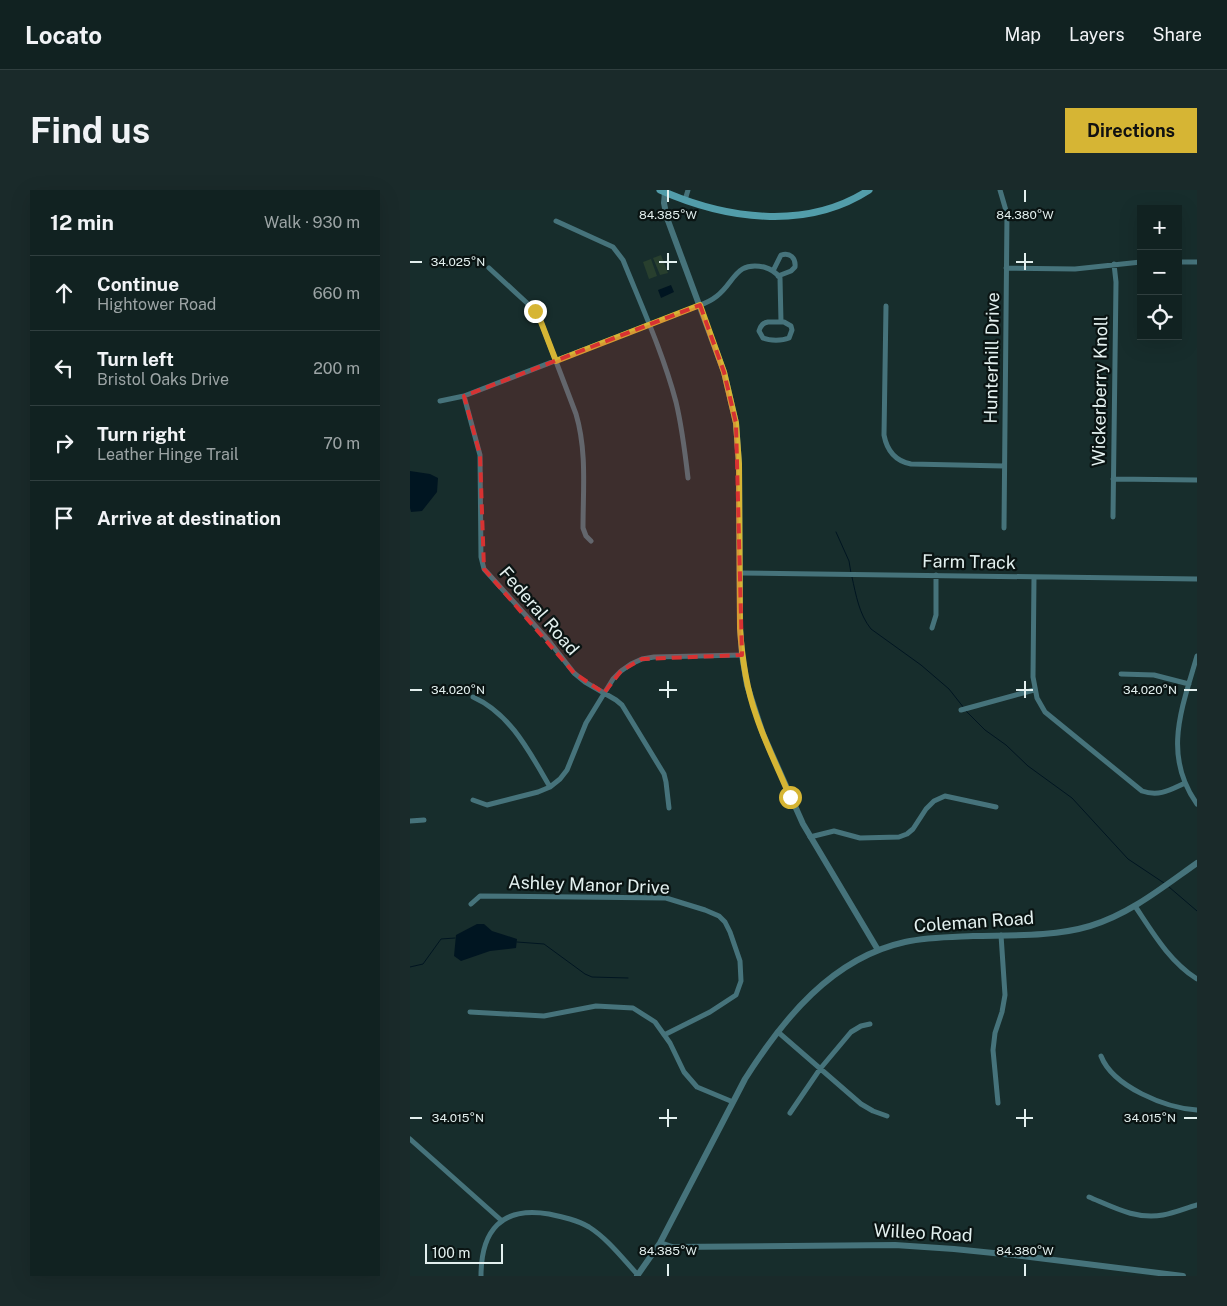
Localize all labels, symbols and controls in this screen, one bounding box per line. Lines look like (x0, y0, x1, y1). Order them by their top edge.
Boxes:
text: Locato (25, 21, 102, 49)
text: Map (1005, 24, 1041, 45)
text: Layers (1069, 24, 1125, 45)
text: Share (1153, 24, 1202, 45)
button: Directions (1065, 108, 1197, 153)
text: Find us (30, 110, 150, 151)
map controls (1137, 205, 1182, 340)
button: + (1137, 205, 1182, 250)
text: 84.385°W (639, 208, 698, 222)
text: 84.380°W (996, 208, 1054, 222)
text: 12 min (50, 210, 114, 235)
text: Walk · 930 m (264, 213, 360, 232)
button: − (1137, 250, 1182, 295)
text: 34.025°N (431, 255, 485, 269)
text: Continue (97, 273, 179, 295)
icon: ahead (50, 279, 78, 307)
text: 660 m (313, 284, 360, 303)
street label: Hunterhill Drive (980, 292, 1003, 424)
text: Hightower Road (97, 295, 216, 314)
button: locate (1137, 295, 1182, 340)
route end (524, 300, 547, 323)
street label: Wickerberry Knoll (1088, 315, 1111, 467)
text: Turn left (97, 348, 174, 370)
icon: left (50, 354, 78, 382)
text: 200 m (313, 359, 360, 378)
text: Bristol Oaks Drive (97, 370, 229, 389)
text: Turn right (97, 423, 186, 445)
icon: right (50, 429, 78, 457)
text: 70 m (323, 434, 360, 453)
text: Leather Hinge Trail (97, 445, 239, 464)
icon: arrive (50, 504, 78, 532)
text: Arrive at destination (97, 507, 281, 529)
street label: Farm Track (922, 550, 1016, 573)
street label: Federal Road (495, 562, 584, 659)
text: 34.020°N (431, 683, 485, 697)
text: 34.020°N (1123, 683, 1177, 697)
route start (779, 786, 802, 809)
street label: Ashley Manor Drive (508, 871, 670, 898)
street label: Coleman Road (913, 907, 1035, 936)
text: 34.015°N (432, 1111, 484, 1125)
text: 34.015°N (1124, 1111, 1176, 1125)
street label: Willeo Road (873, 1219, 973, 1246)
scale bar (425, 1241, 502, 1264)
text: 84.385°W (639, 1244, 698, 1258)
text: 84.380°W (996, 1244, 1054, 1258)
text: 100 m (432, 1245, 470, 1261)

